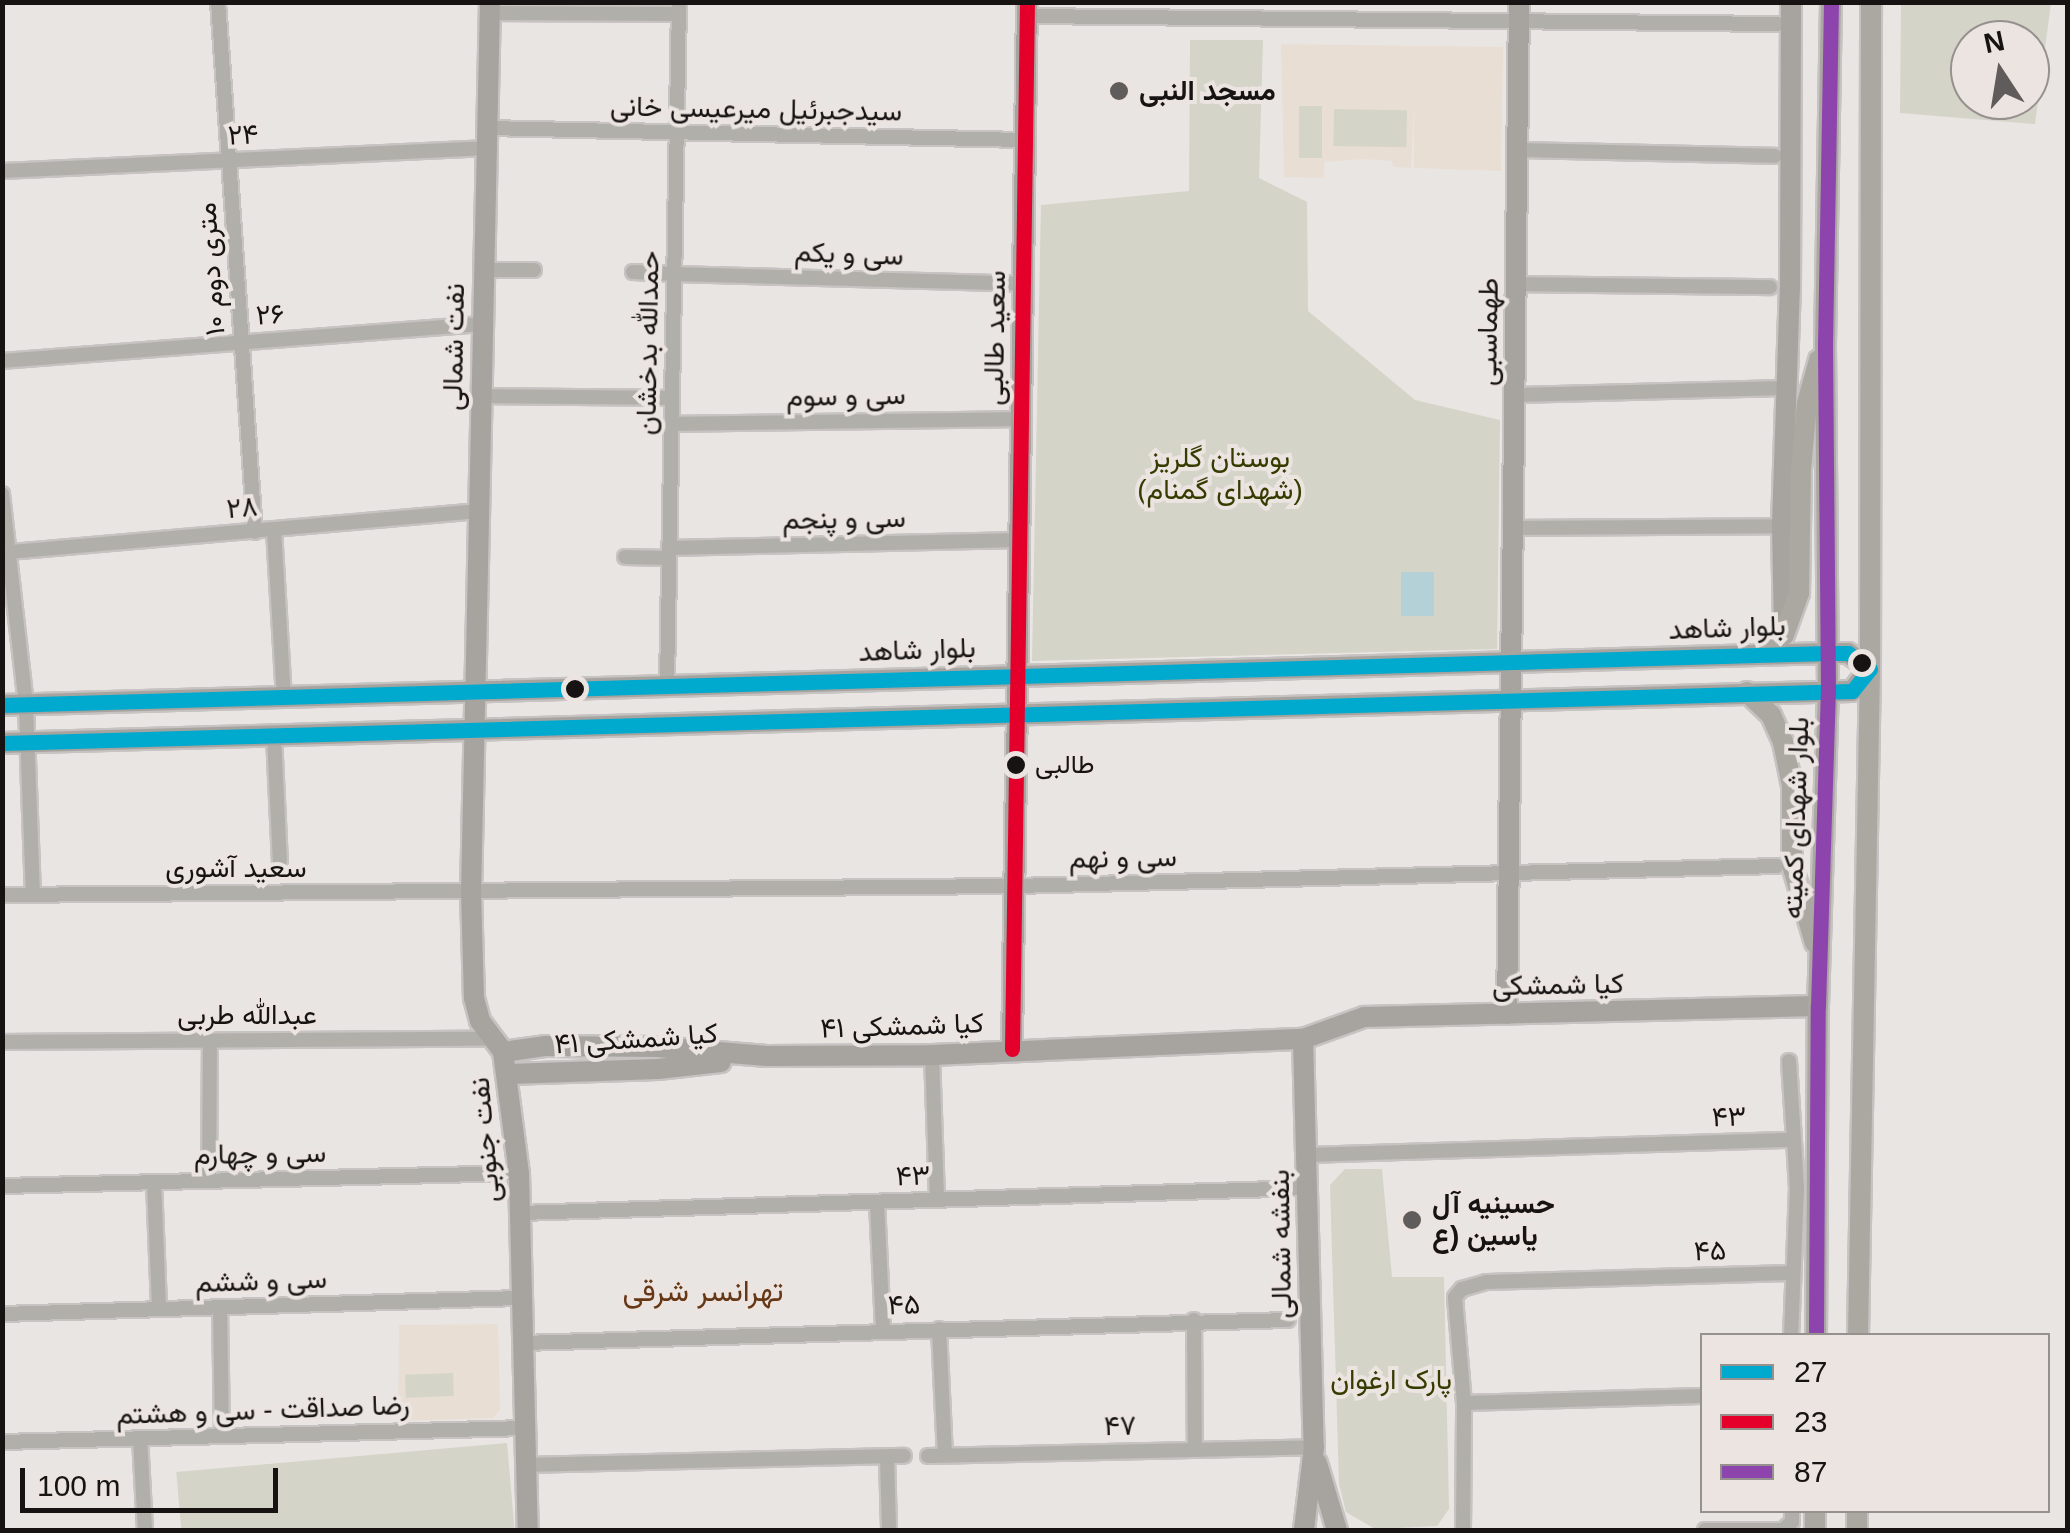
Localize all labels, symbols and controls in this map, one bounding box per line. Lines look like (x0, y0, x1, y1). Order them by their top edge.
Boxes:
north arrow (1950, 20, 2050, 120)
text: N (1981, 25, 2007, 59)
place label: مسجد النبی (1139, 74, 1276, 108)
marker: مسجد النبی (1108, 80, 1130, 102)
street label: سیدجبرئیل میرعیسی خانی (610, 90, 902, 128)
street label: ۲۴ (227, 117, 259, 153)
street label: ۱۰ متری دوم (190, 201, 232, 337)
street label: سی و یکم (794, 235, 904, 273)
street label: حمدالله بدخشان (630, 250, 666, 436)
street label: سعید طالبی (977, 270, 1013, 406)
street label: طهماسبی (1470, 278, 1506, 386)
street label: نفت شمالی (436, 283, 472, 411)
street label: ۲۶ (255, 297, 285, 333)
street label: سی و سوم (786, 378, 906, 414)
park label: بوستان گلریز (شهدای گمنام) (1137, 441, 1303, 507)
street label: ۲۸ (225, 490, 259, 526)
street label: سی و پنجم (782, 501, 906, 537)
street label: بلوار شاهد (1668, 609, 1786, 647)
street label: بلوار شاهد (858, 631, 976, 669)
unlabelled marker (1852, 653, 1872, 673)
unlabelled marker (565, 679, 585, 699)
street label: بلوار شهدای کمیته (1776, 716, 1816, 920)
place label: طالبی (1035, 749, 1095, 781)
marker: طالبی (1006, 755, 1026, 775)
street label: سی و نهم (1069, 840, 1177, 876)
street label: سعید آشوری (165, 851, 307, 885)
street label: کیا شمشکی (1492, 967, 1624, 1003)
street label: عبدالله طربی (177, 998, 317, 1032)
street label: ۴۱ کیا شمشکی (820, 1006, 984, 1046)
street label: کیا شمشکی ۴۱ (553, 1017, 719, 1061)
street label: نفت جنوبی (463, 1076, 507, 1204)
street label: ۴۳ (1711, 1100, 1747, 1134)
street label: سی و چهارم (194, 1136, 326, 1172)
street label: ۴۳ (895, 1159, 931, 1193)
street label: بنفشه شمالی (1263, 1169, 1299, 1319)
place label: حسینیه آل یاسین (ع (1432, 1187, 1555, 1253)
marker: حسینیه آل یاسین (ع (1401, 1209, 1423, 1231)
street label: ۴۵ (1693, 1234, 1727, 1268)
street label: سی و ششم (195, 1262, 327, 1300)
district label: تهرانسر شرقی (623, 1273, 783, 1309)
street label: ۴۵ (887, 1288, 921, 1322)
legend (1700, 1333, 2050, 1513)
text: 27 (1794, 1355, 1827, 1388)
park label: پارک ارغوان (1330, 1363, 1452, 1397)
street label: رضا صداقت - سی و هشتم (116, 1388, 410, 1432)
text: 23 (1794, 1405, 1827, 1438)
street label: ۴۷ (1103, 1409, 1137, 1443)
scale bar (25, 1448, 282, 1510)
text: 87 (1794, 1455, 1827, 1488)
text: 100 m (37, 1469, 120, 1502)

